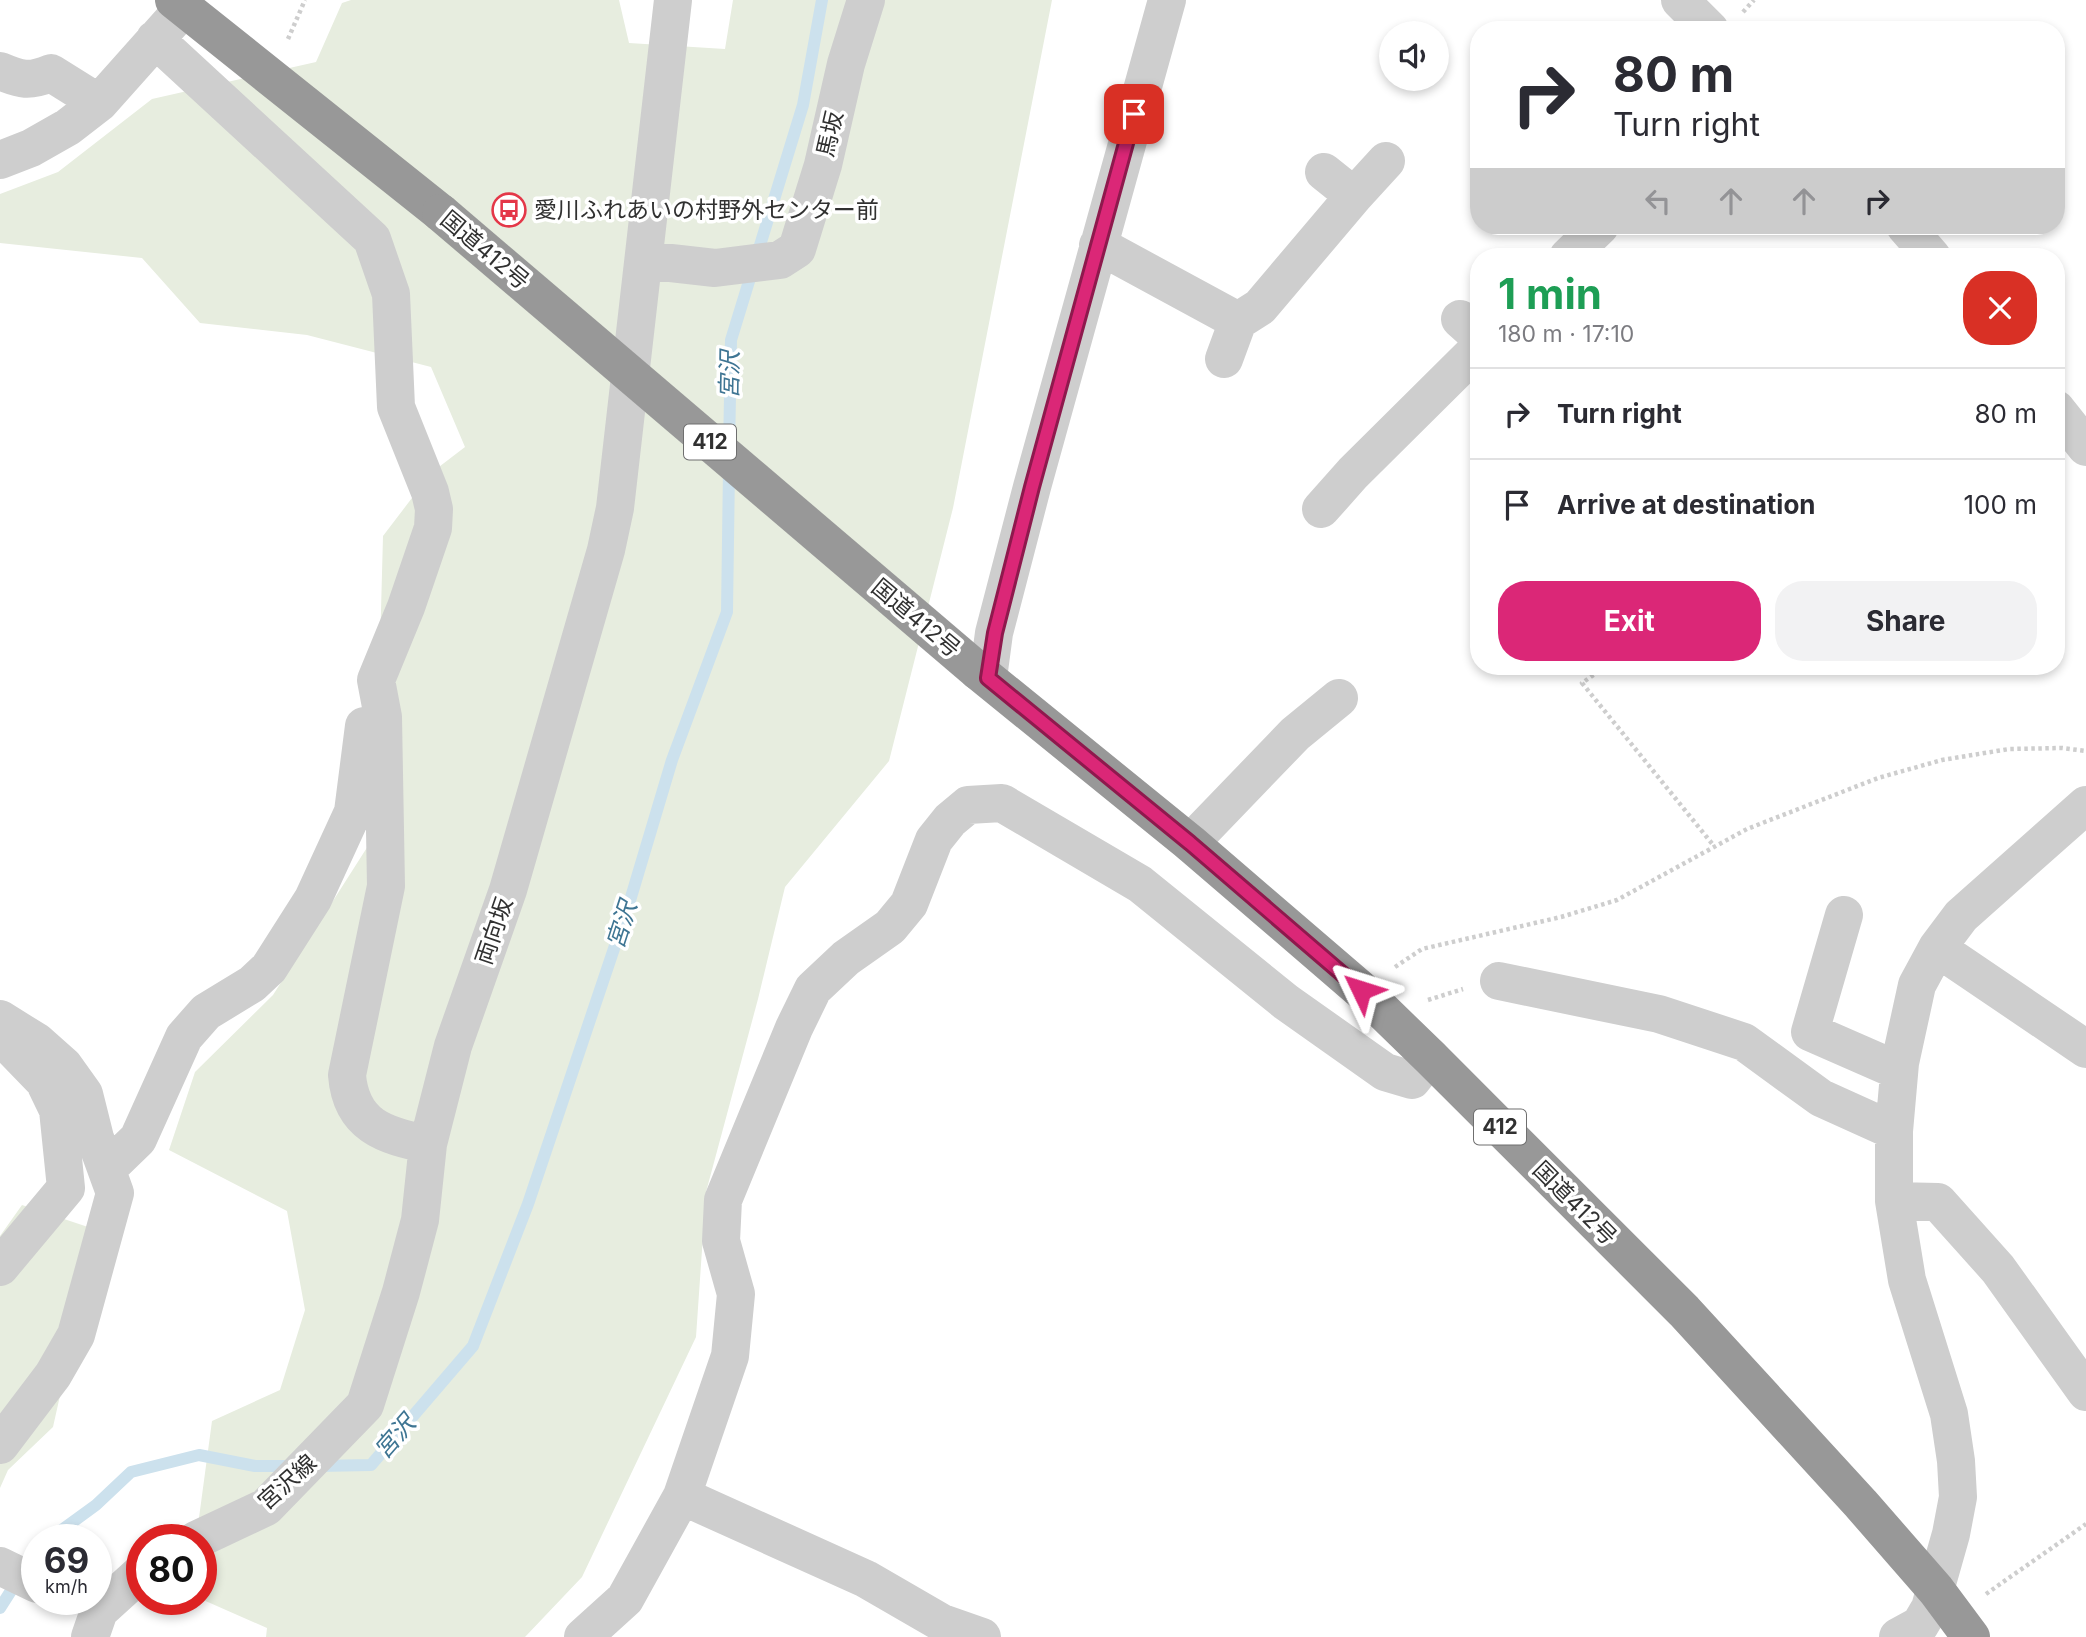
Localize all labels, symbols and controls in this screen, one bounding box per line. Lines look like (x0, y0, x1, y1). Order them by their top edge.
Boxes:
map controls (1379, 21, 1449, 91)
button: sound (1379, 21, 1449, 91)
text: 80 m (1613, 45, 1734, 104)
icon: right (1498, 49, 1589, 140)
pin (1104, 84, 1164, 144)
icon: arrive (1115, 95, 1153, 133)
text: Turn right (1613, 105, 1760, 144)
street label: 馬坂 (811, 108, 849, 160)
icon: left (1639, 182, 1677, 220)
icon: ahead (1712, 182, 1750, 220)
icon: ahead (1785, 182, 1823, 220)
icon: right (1858, 182, 1896, 220)
bus stop icon: 愛川ふれあいの村野外センター前 (490, 191, 528, 229)
place label: 愛川ふれあいの村野外センター前 (534, 196, 879, 224)
street label: 国道412号 (435, 205, 535, 295)
text: 1 min (1498, 268, 1602, 319)
button: close (1963, 271, 2037, 345)
text: 180 m · 17:10 (1498, 320, 1634, 348)
water label: 宮沢 (715, 348, 744, 399)
icon: right (1498, 395, 1536, 433)
text: Turn right (1557, 398, 1682, 429)
text: 80 m (1974, 398, 2037, 429)
road number: 412 (684, 424, 736, 460)
icon: arrive (1498, 486, 1536, 524)
text: Arrive at destination (1557, 489, 1816, 520)
text: 100 m (1964, 489, 2037, 520)
street label: 国道412号 (866, 573, 966, 663)
button: Exit (1498, 581, 1761, 661)
button: Share (1775, 581, 2037, 661)
street label: 両向坂 (470, 894, 518, 968)
water label: 宮沢 (600, 895, 644, 952)
position arrow (1324, 953, 1398, 1027)
road number: 412 (1474, 1110, 1526, 1144)
street label: 国道412号 (1527, 1155, 1623, 1251)
water label: 宮沢 (368, 1407, 423, 1464)
street label: 宮沢線 (252, 1449, 322, 1515)
speed limit sign: 80 (126, 1524, 217, 1615)
text: 69 (44, 1539, 89, 1581)
text: km/h (45, 1576, 88, 1597)

